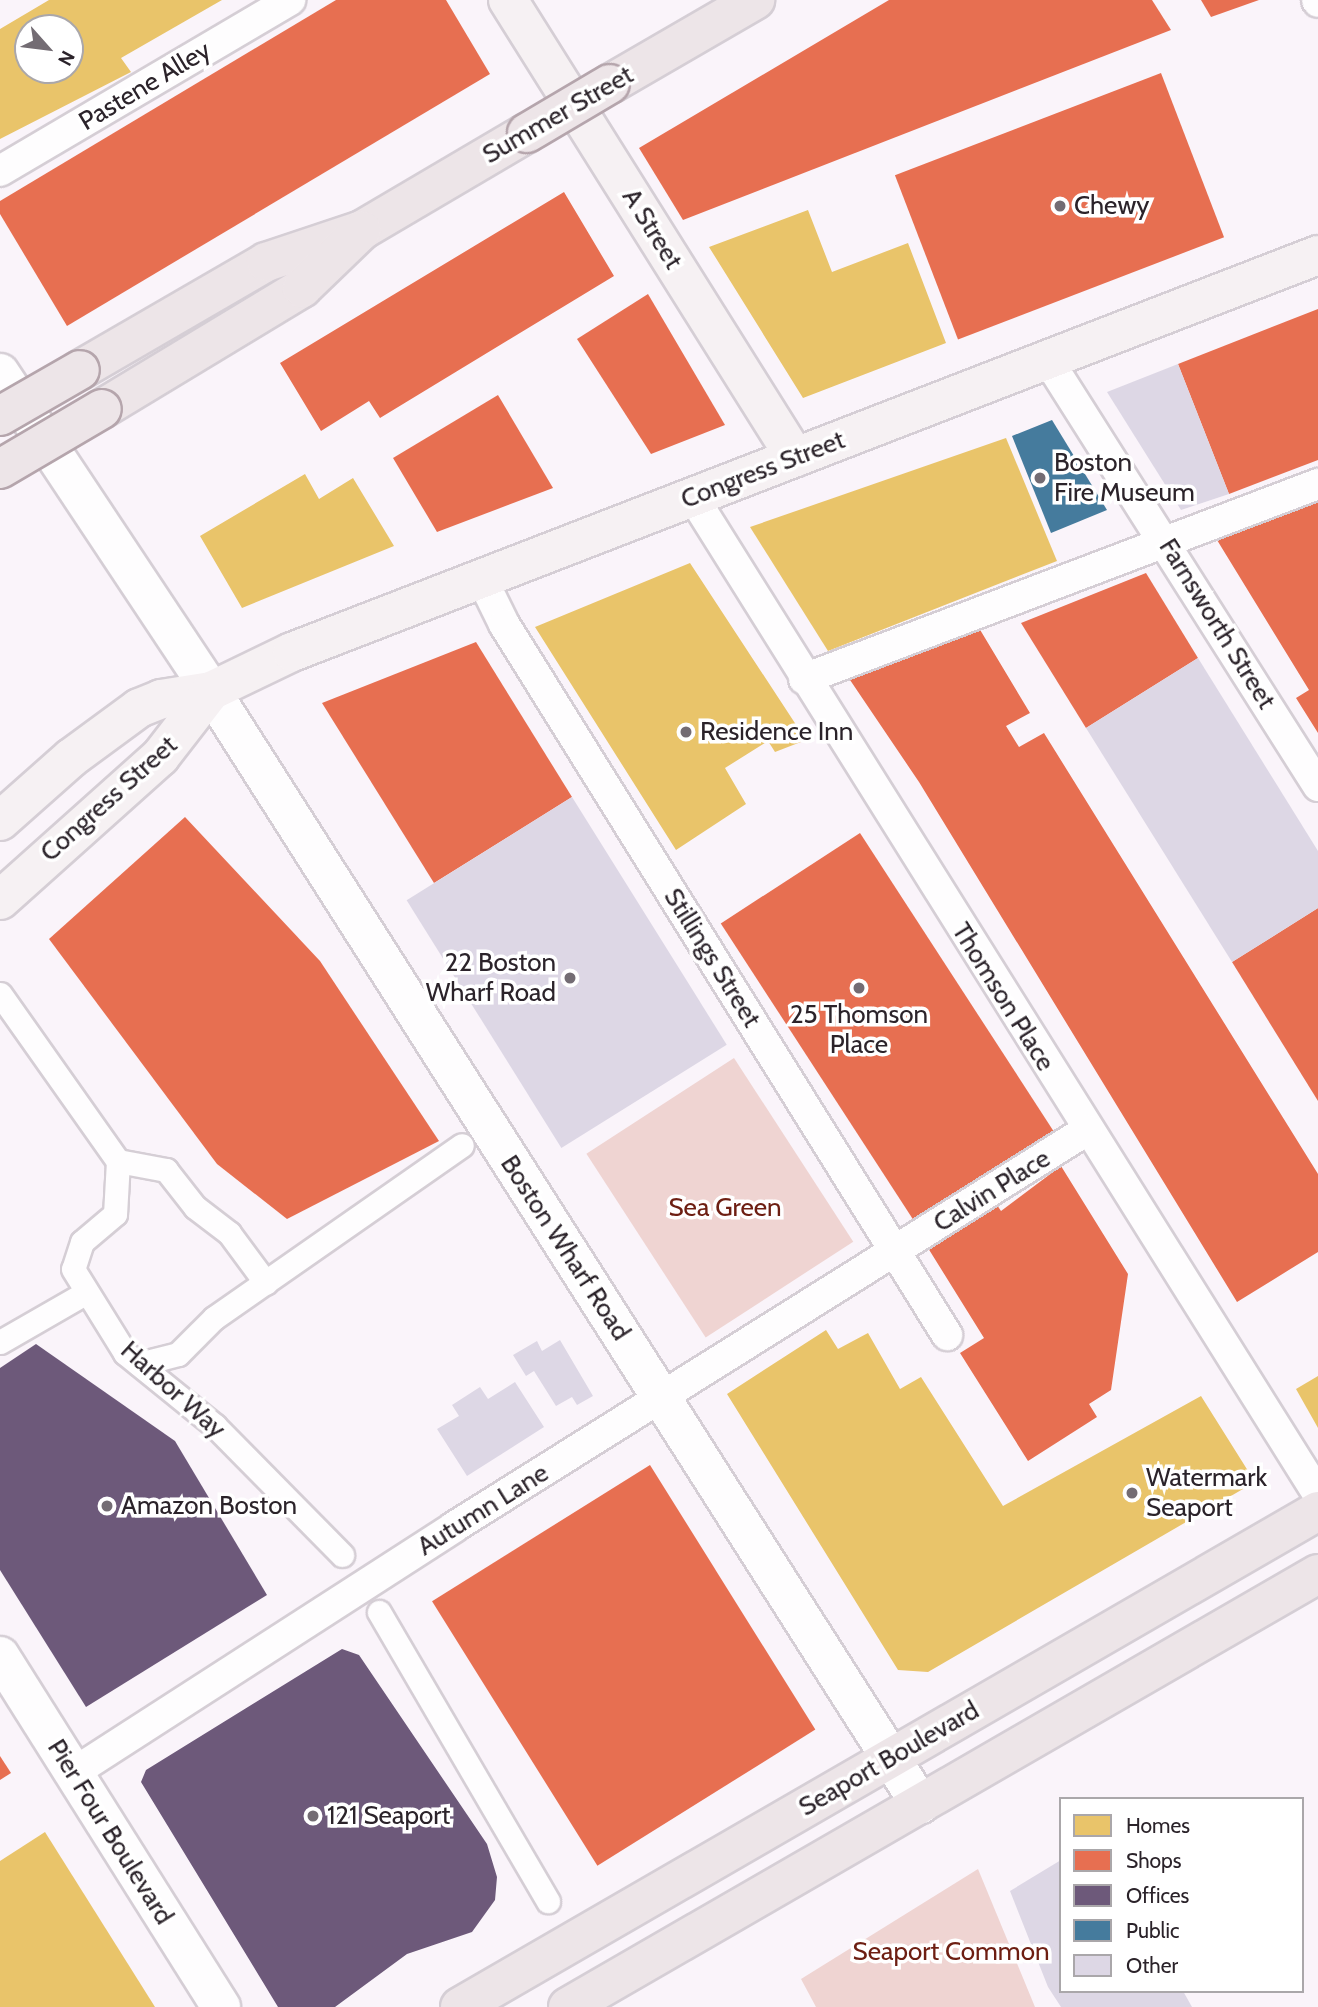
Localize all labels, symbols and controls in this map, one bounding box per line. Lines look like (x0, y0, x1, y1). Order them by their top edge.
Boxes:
north arrow (14, 14, 84, 84)
street label: Pastene Alley (74, 35, 216, 137)
text: N (53, 47, 80, 69)
street label: Summer Street (477, 59, 639, 171)
street label: A Street (615, 183, 689, 275)
place label: Chewy (1074, 190, 1149, 222)
marker: Chewy (1052, 198, 1068, 214)
street label: Congress Street (677, 424, 849, 516)
place label: Boston Fire Museum (1054, 447, 1195, 508)
marker: Boston Fire Museum (1032, 470, 1048, 486)
street label: Farnsworth Street (1152, 533, 1282, 715)
place label: Residence Inn (700, 716, 853, 748)
marker: Residence Inn (678, 724, 694, 740)
street label: Congress Street (34, 730, 184, 868)
street label: Stillings Street (657, 883, 767, 1033)
street label: Thomson Place (945, 917, 1061, 1077)
place label: 22 Boston Wharf Road (426, 947, 556, 1009)
marker: 22 Boston Wharf Road (562, 970, 578, 986)
marker: 25 Thomson Place (851, 980, 867, 996)
place label: 25 Thomson Place (790, 999, 928, 1060)
street label: Calvin Place (928, 1143, 1056, 1239)
street label: Boston Wharf Road (494, 1150, 636, 1346)
park label: Sea Green (668, 1192, 782, 1224)
street label: Harbor Way (114, 1335, 232, 1445)
street label: Autumn Lane (412, 1457, 554, 1563)
place label: Watermark Seaport (1146, 1462, 1267, 1524)
marker: Watermark Seaport (1124, 1485, 1140, 1501)
place label: Amazon Boston (121, 1490, 297, 1522)
marker: Amazon Boston (99, 1498, 115, 1514)
street label: Seaport Boulevard (793, 1695, 985, 1823)
street label: Pier Four Boulevard (41, 1734, 179, 1930)
legend (1059, 1797, 1304, 1993)
place label: 121 Seaport (327, 1800, 450, 1832)
marker: 121 Seaport (305, 1808, 321, 1824)
text: Homes (1126, 1813, 1190, 1838)
text: Shops (1126, 1848, 1181, 1873)
text: Offices (1126, 1883, 1189, 1908)
text: Public (1126, 1918, 1180, 1943)
park label: Seaport Common (853, 1936, 1049, 1968)
text: Other (1126, 1953, 1178, 1978)

